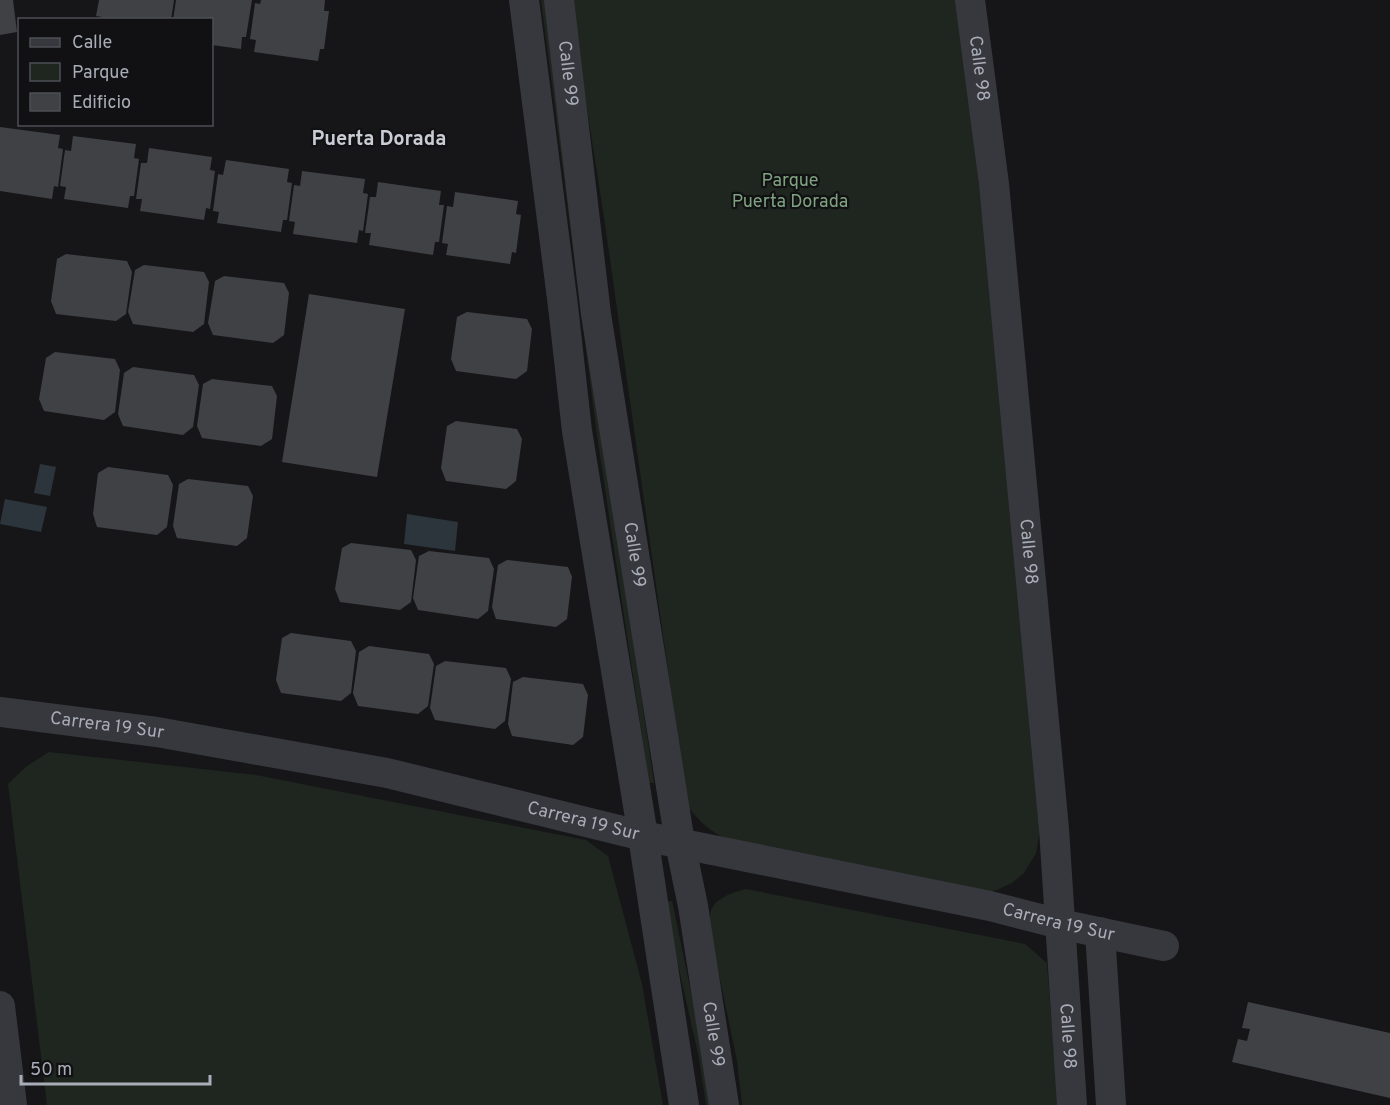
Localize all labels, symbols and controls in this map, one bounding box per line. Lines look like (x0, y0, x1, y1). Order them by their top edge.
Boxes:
legend (18, 18, 213, 126)
text: Calle (72, 32, 112, 55)
street label: Calle 98 (963, 34, 995, 103)
street label: Calle 99 (552, 39, 583, 108)
text: Parque (72, 62, 129, 85)
text: Edificio (72, 92, 131, 115)
district label: Puerta Dorada (311, 127, 447, 153)
park label: Parque Puerta Dorada (732, 170, 848, 214)
street label: Calle 98 (1014, 518, 1043, 586)
street label: Calle 99 (618, 520, 651, 589)
street label: Carrera 19 Sur (49, 707, 166, 745)
street label: Carrera 19 Sur (525, 796, 642, 846)
street label: Carrera 19 Sur (1000, 898, 1117, 947)
street label: Calle 99 (697, 1000, 729, 1069)
street label: Calle 98 (1054, 1002, 1081, 1070)
scale bar (21, 1048, 210, 1086)
text: 50 m (30, 1059, 72, 1082)

